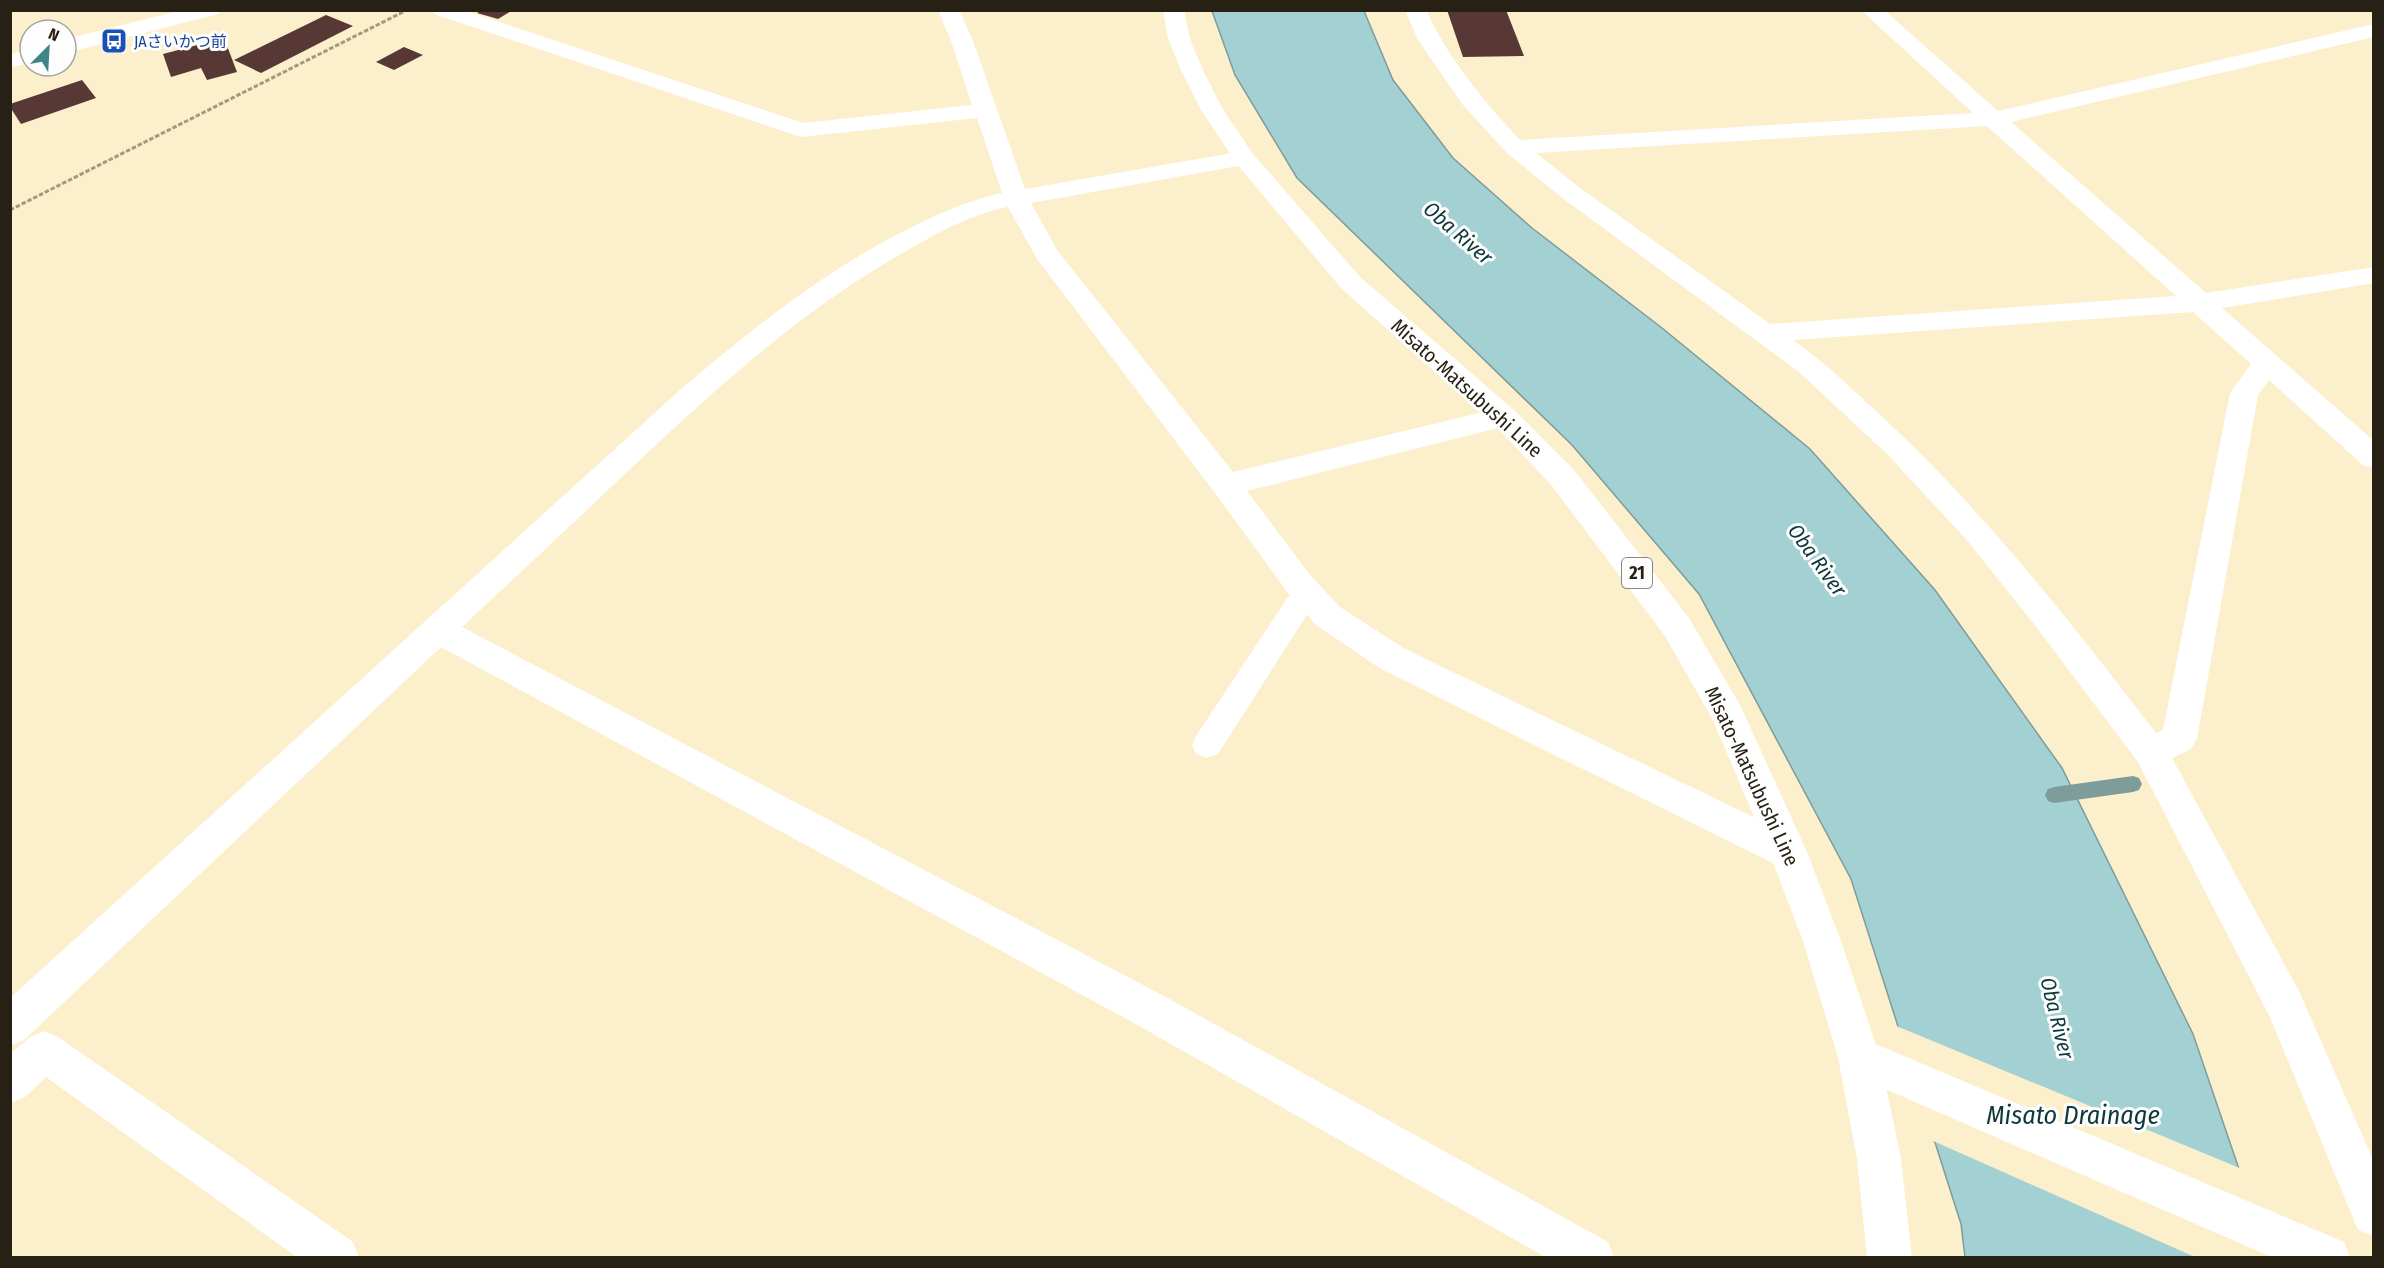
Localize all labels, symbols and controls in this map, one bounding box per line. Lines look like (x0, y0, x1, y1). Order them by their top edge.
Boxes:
north arrow (18, 18, 78, 78)
text: N (46, 24, 62, 45)
bus stop icon: JAさいかつ前 (99, 26, 129, 56)
place label: JAさいかつ前 (134, 32, 227, 51)
water label: Oba River (1418, 196, 1498, 271)
street label: Misato-Matsubushi Line (1386, 314, 1548, 462)
water label: Oba River (1782, 519, 1852, 602)
road number: 21 (1622, 558, 1652, 588)
street label: Misato-Matsubushi Line (1700, 682, 1804, 870)
water label: Oba River (2034, 975, 2080, 1062)
water label: Misato Drainage (1986, 1100, 2160, 1131)

